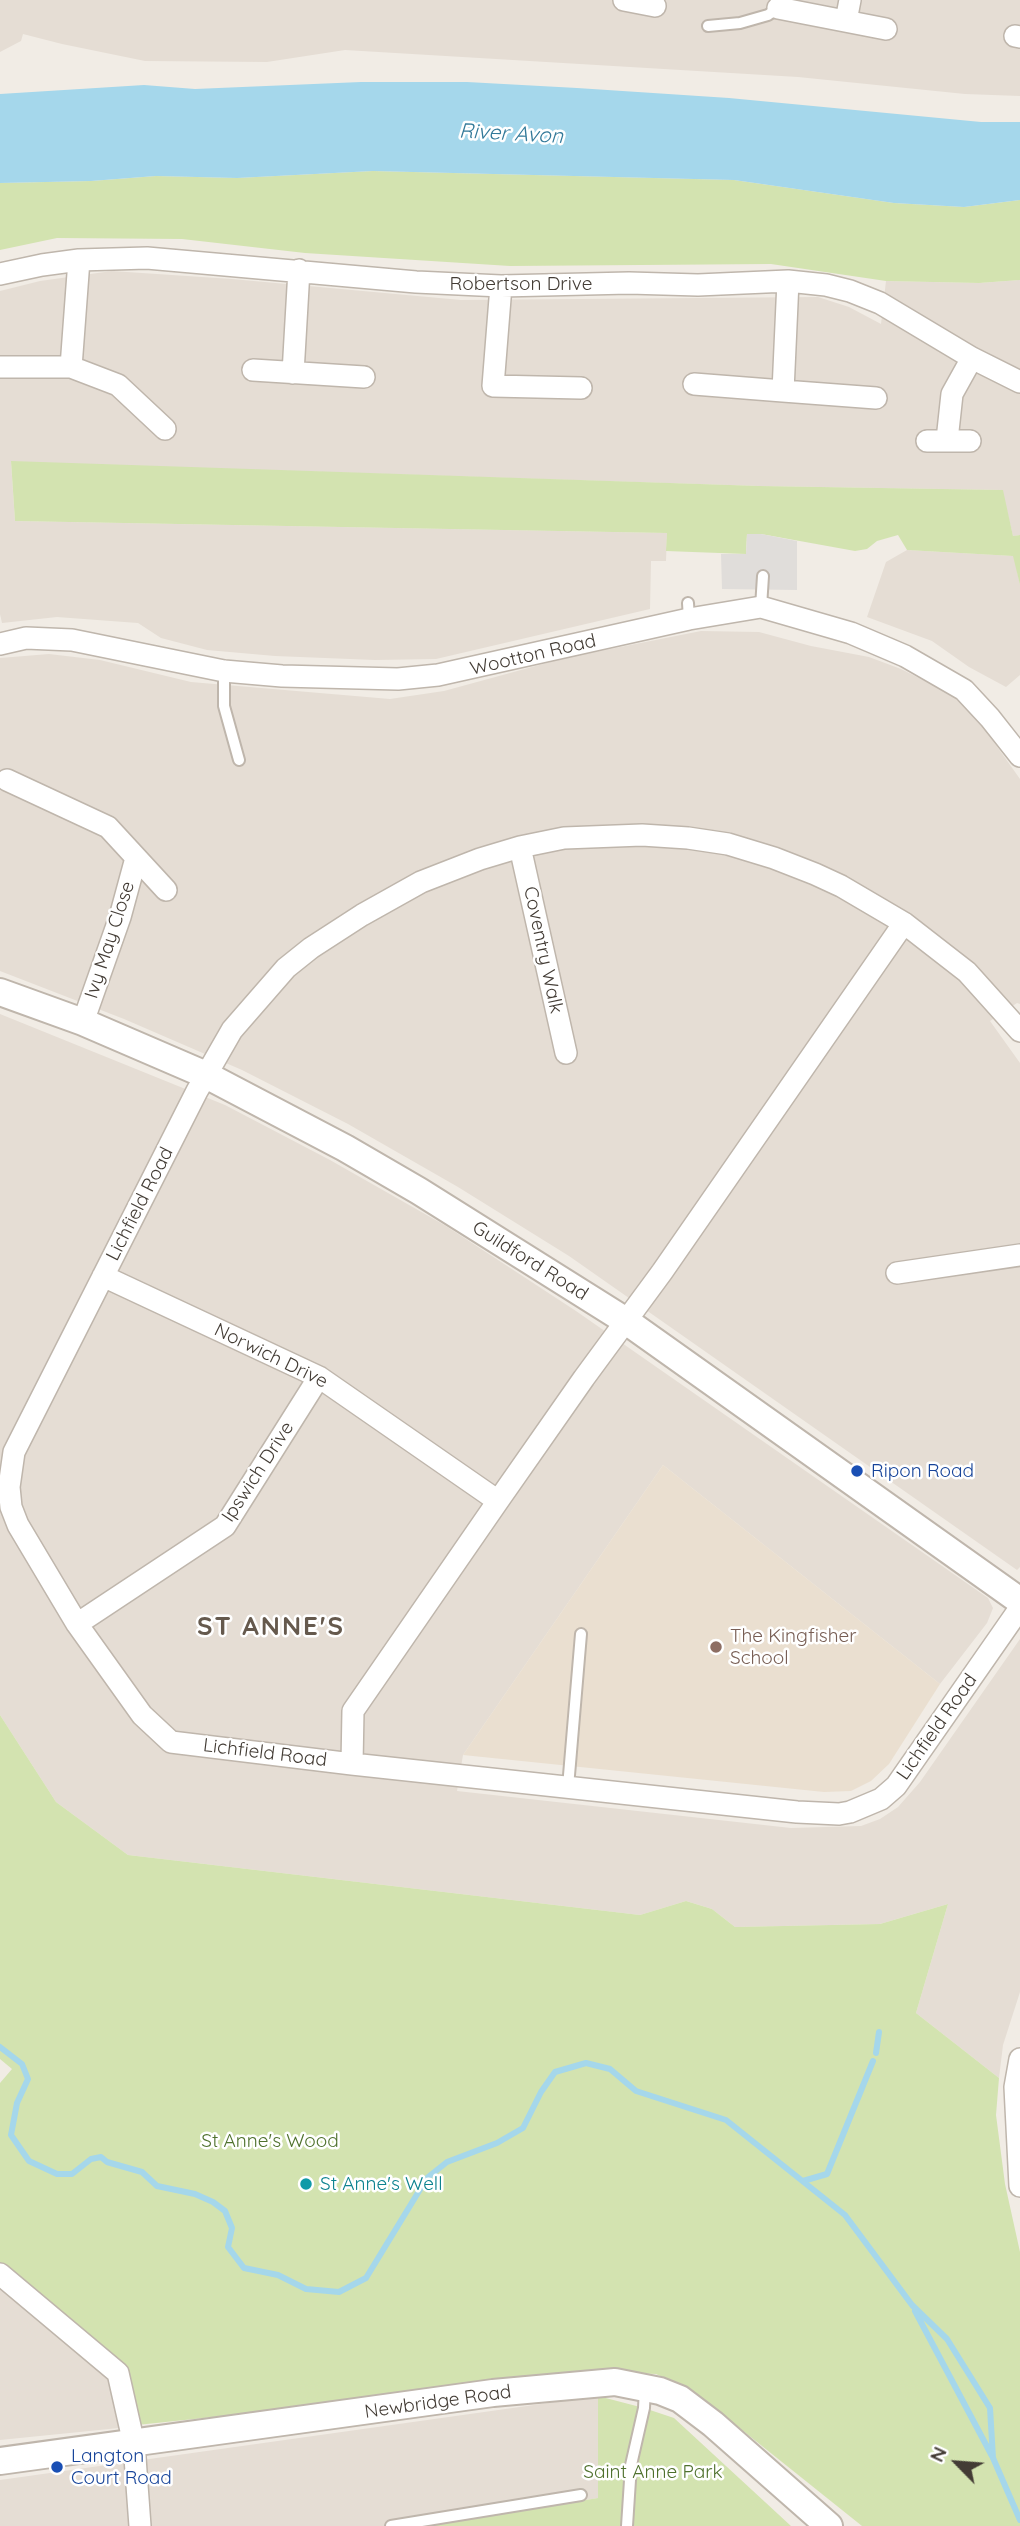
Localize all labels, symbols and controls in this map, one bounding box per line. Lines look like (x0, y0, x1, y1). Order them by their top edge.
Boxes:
water label: River Avon (458, 119, 564, 149)
street label: Robertson Drive (450, 273, 592, 295)
street label: Wootton Road (468, 629, 598, 681)
street label: Ivy May Close (80, 879, 140, 1001)
street label: Coventry Walk (518, 884, 568, 1016)
street label: Lichfield Road (102, 1143, 178, 1265)
street label: Guildford Road (468, 1216, 592, 1306)
street label: Norwich Drive (211, 1319, 331, 1393)
street label: Ipswich Drive (217, 1418, 299, 1526)
place label: Ripon Road (871, 1460, 974, 1482)
marker: Ripon Road (849, 1463, 865, 1479)
district label: ST ANNE'S (198, 1611, 344, 1643)
place label: The Kingfisher School (730, 1625, 857, 1669)
marker: The Kingfisher School (708, 1639, 724, 1655)
street label: Lichfield Road (892, 1669, 982, 1785)
street label: Lichfield Road (202, 1734, 328, 1772)
park label: St Anne's Wood (201, 2130, 339, 2152)
place label: St Anne's Well (320, 2173, 443, 2195)
marker: St Anne's Well (298, 2176, 314, 2192)
street label: Newbridge Road (363, 2380, 513, 2424)
north arrow (922, 2428, 992, 2498)
text: N (924, 2443, 952, 2466)
place label: Langton Court Road (71, 2445, 172, 2489)
marker: Langton Court Road (49, 2459, 65, 2475)
park label: Saint Anne Park (583, 2461, 723, 2483)

